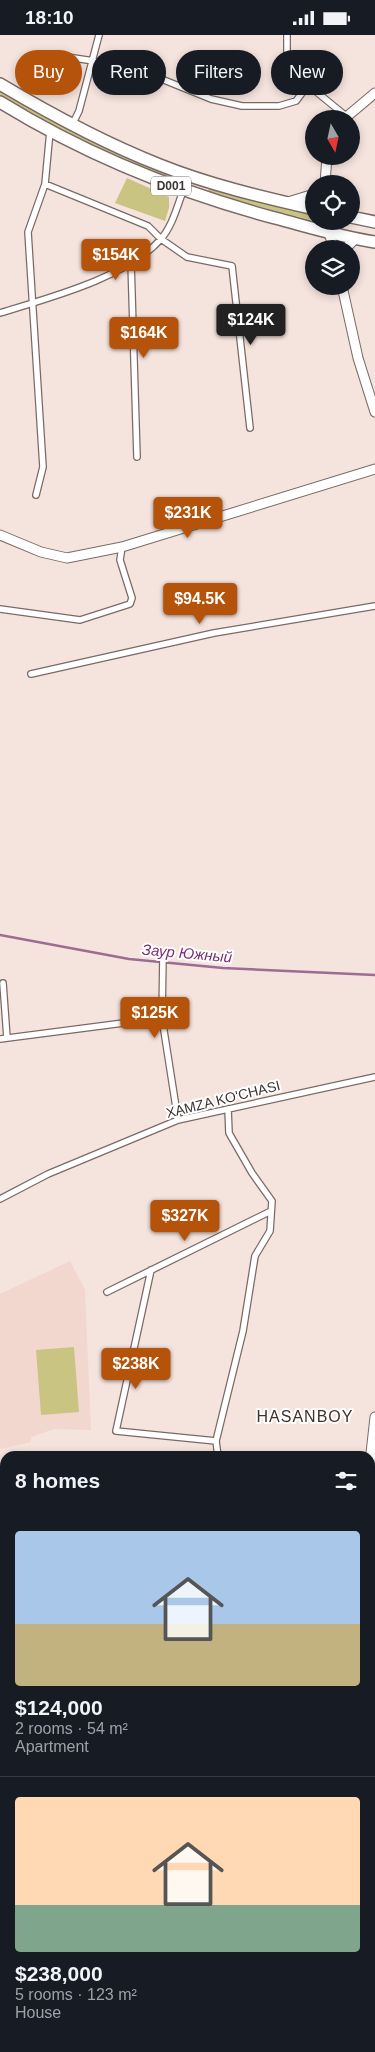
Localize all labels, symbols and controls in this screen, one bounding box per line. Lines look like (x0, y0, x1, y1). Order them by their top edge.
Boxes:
text: 18:10 (25, 7, 74, 28)
chip: Buy (15, 50, 82, 95)
chip: Rent (92, 50, 166, 95)
chip: Filters (176, 50, 261, 95)
chip: New (271, 50, 343, 95)
north arrow (305, 110, 360, 165)
map controls (305, 110, 360, 295)
button: locate (305, 175, 360, 230)
road number: D001 (151, 177, 191, 195)
pin: $154K (81, 239, 151, 281)
button: layers (305, 240, 360, 295)
text: $154K (92, 246, 140, 263)
pin: $124K (216, 303, 286, 346)
text: $124K (227, 311, 275, 328)
pin: $164K (109, 317, 179, 359)
text: $164K (120, 324, 168, 341)
pin: $231K (153, 497, 223, 539)
text: $231K (164, 504, 212, 521)
pin: $94.5K (159, 583, 241, 625)
text: $94.5K (174, 590, 226, 607)
water label: Заур Южный (141, 941, 233, 965)
pin: $125K (120, 997, 190, 1039)
text: $125K (131, 1004, 179, 1021)
street label: XAMZA KO'CHASI (164, 1077, 282, 1121)
pin: $327K (150, 1199, 220, 1242)
text: $327K (161, 1207, 209, 1224)
pin: $238K (101, 1347, 171, 1390)
text: $238K (112, 1355, 160, 1372)
district label: HASANBOY (257, 1408, 353, 1425)
icon: filters (332, 1467, 360, 1495)
text: 8 homes (15, 1469, 100, 1492)
icon: home (143, 1564, 233, 1654)
text: $124,000 (15, 1696, 103, 1719)
text: 2 rooms · 54 m² (15, 1720, 128, 1737)
text: Apartment (15, 1738, 89, 1755)
icon: home (143, 1829, 233, 1919)
text: $238,000 (15, 1962, 103, 1985)
text: 5 rooms · 123 m² (15, 1986, 137, 2003)
text: House (15, 2004, 61, 2021)

